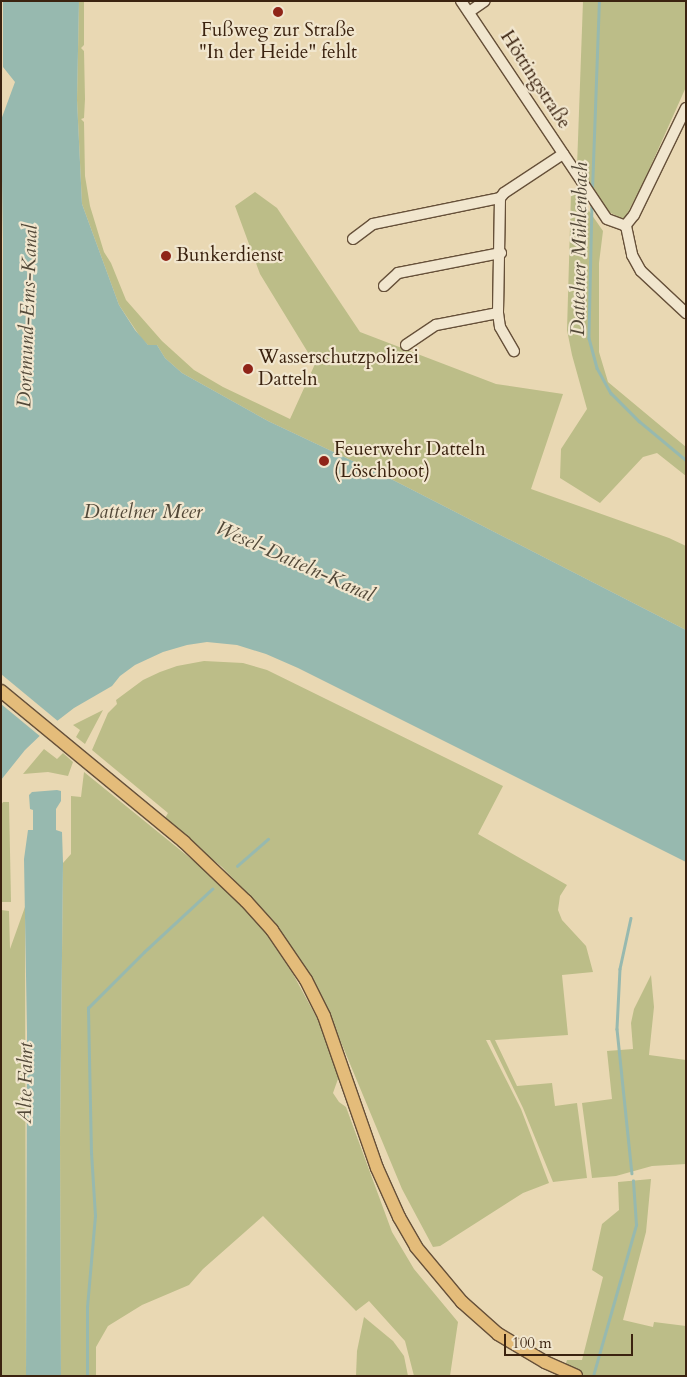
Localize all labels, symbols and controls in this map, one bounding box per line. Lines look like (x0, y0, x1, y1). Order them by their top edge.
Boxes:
marker: Fußweg zur Straße "In der Heide" fehlt (272, 6, 284, 18)
place label: Fußweg zur Straße "In der Heide" fehlt (199, 20, 357, 64)
street label: Höttingstraße (495, 27, 575, 133)
water label: Dattelner Mühlenbach (565, 162, 593, 336)
water label: Dortmund-Ems-Kanal (12, 224, 42, 408)
place label: Bunkerdienst (176, 245, 283, 267)
marker: Bunkerdienst (160, 250, 172, 262)
place label: Wasserschutzpolizei Datteln (258, 347, 419, 391)
marker: Wasserschutzpolizei Datteln (242, 363, 254, 375)
place label: Feuerwehr Datteln (Löschboot) (334, 439, 486, 483)
marker: Feuerwehr Datteln (Löschboot) (318, 455, 330, 467)
water label: Dattelner Meer (83, 499, 203, 523)
water label: Wesel-Datteln-Kanal (212, 515, 378, 607)
water label: Alte Fahrt (12, 1042, 38, 1124)
scale bar (507, 1324, 636, 1356)
text: 100 m (512, 1333, 552, 1353)

